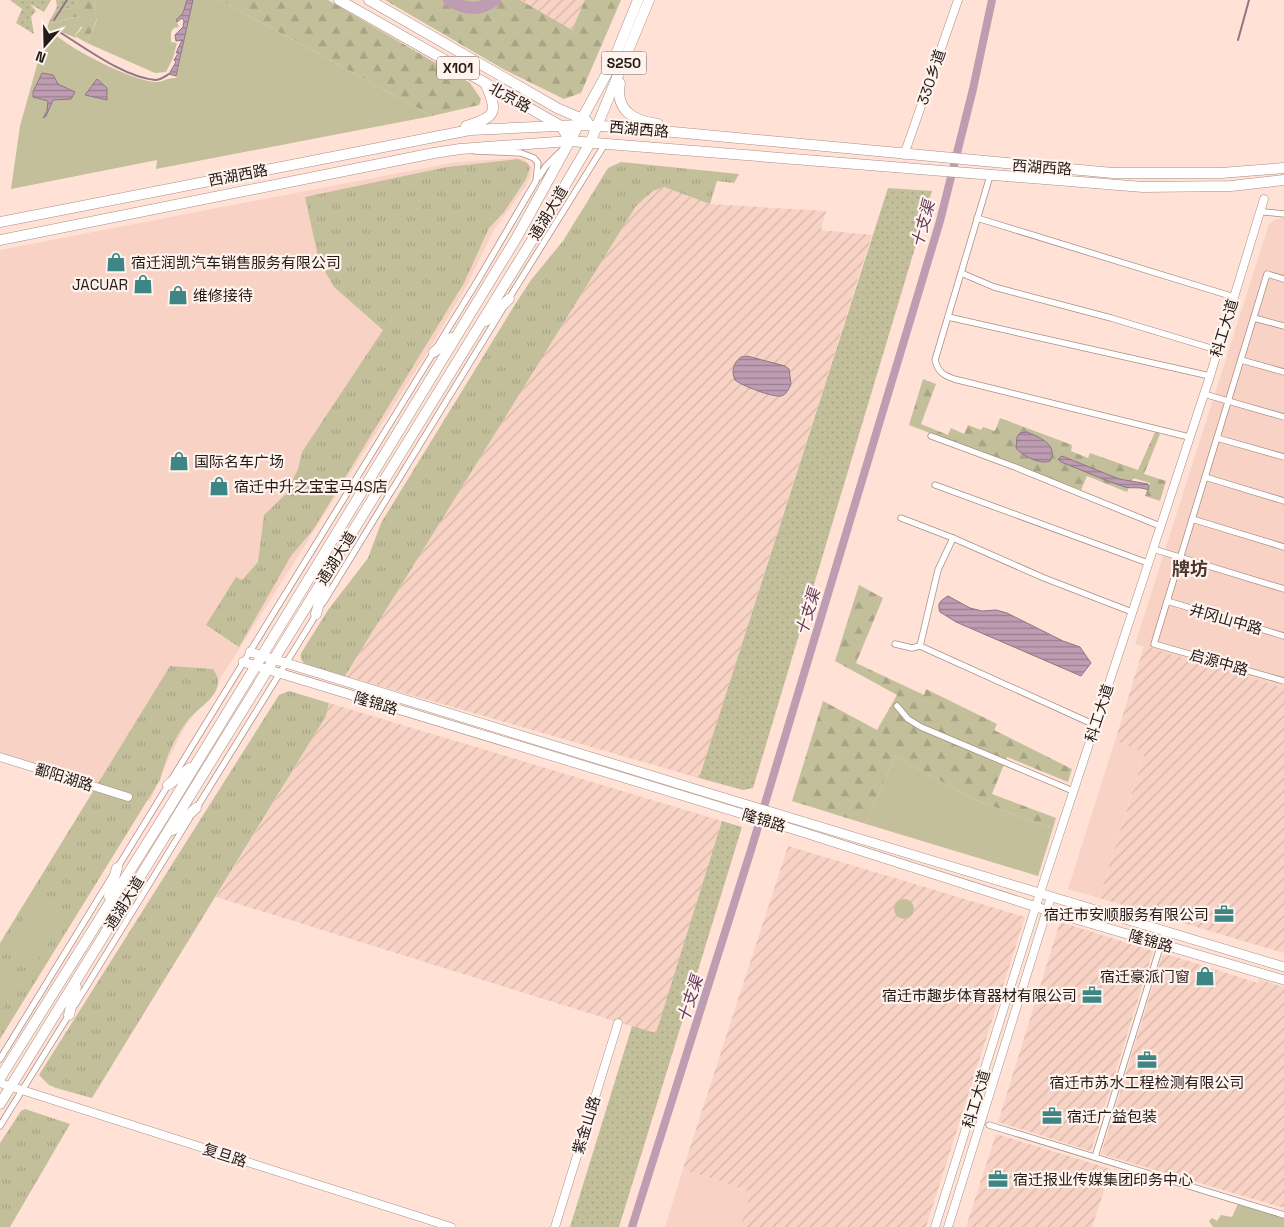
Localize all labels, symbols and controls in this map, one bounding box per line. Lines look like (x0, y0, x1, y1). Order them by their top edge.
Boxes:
north arrow (20, 20, 70, 70)
text: N (33, 47, 48, 67)
street label: 330乡道 (913, 47, 949, 107)
road number: S250 (602, 52, 646, 74)
road number: X101 (437, 56, 479, 80)
street label: 北京路 (486, 78, 534, 116)
street label: 西湖西路 (608, 117, 670, 141)
street label: 西湖西路 (1011, 155, 1073, 179)
street label: 西湖西路 (207, 160, 269, 190)
street label: 通湖大道 (524, 182, 572, 244)
water label: 十支渠 (907, 196, 940, 250)
shop icon: 宿迁润凯汽车销售服务有限公司 (105, 251, 127, 273)
place label: 宿迁润凯汽车销售服务有限公司 (131, 253, 341, 272)
shop icon: JACUAR (132, 273, 154, 295)
place label: JACUAR (72, 275, 128, 294)
shop icon: 维修接待 (167, 284, 189, 306)
place label: 维修接待 (193, 286, 253, 305)
street label: 科工大道 (1206, 297, 1242, 359)
shop icon: 国际名车广场 (168, 450, 190, 472)
place label: 国际名车广场 (194, 452, 284, 471)
shop icon: 宿迁中升之宝宝马4S店 (208, 475, 230, 497)
place label: 宿迁中升之宝宝马4S店 (234, 477, 388, 496)
street label: 通湖大道 (312, 528, 360, 588)
district label: 牌坊 (1172, 557, 1208, 580)
water label: 十支渠 (791, 584, 826, 638)
street label: 井冈山中路 (1187, 600, 1265, 638)
street label: 启源中路 (1188, 645, 1250, 679)
street label: 科工大道 (1081, 682, 1117, 744)
street label: 隆锦路 (352, 687, 400, 719)
street label: 鄱阳湖路 (33, 759, 95, 795)
street label: 隆锦路 (740, 804, 788, 836)
street label: 通湖大道 (100, 873, 148, 933)
office icon: 宿迁市安顺服务有限公司 (1213, 903, 1235, 925)
place label: 宿迁市安顺服务有限公司 (1044, 905, 1209, 924)
street label: 隆锦路 (1127, 926, 1175, 956)
shop icon: 宿迁豪派门窗 (1194, 965, 1216, 987)
place label: 宿迁豪派门窗 (1100, 967, 1190, 986)
water label: 十支渠 (673, 971, 708, 1025)
office icon: 宿迁市趣步体育器材有限公司 (1081, 984, 1103, 1006)
place label: 宿迁市趣步体育器材有限公司 (882, 986, 1077, 1005)
office icon: 宿迁市苏水工程检测有限公司 (1136, 1049, 1158, 1071)
street label: 科工大道 (958, 1068, 994, 1130)
place label: 宿迁市苏水工程检测有限公司 (1049, 1073, 1245, 1092)
street label: 紫金山路 (568, 1094, 604, 1156)
office icon: 宿迁广益包装 (1041, 1105, 1063, 1127)
place label: 宿迁广益包装 (1067, 1107, 1157, 1126)
street label: 复旦路 (201, 1139, 249, 1171)
office icon: 宿迁报业传媒集团印务中心 (987, 1168, 1009, 1190)
place label: 宿迁报业传媒集团印务中心 (1013, 1170, 1193, 1189)

